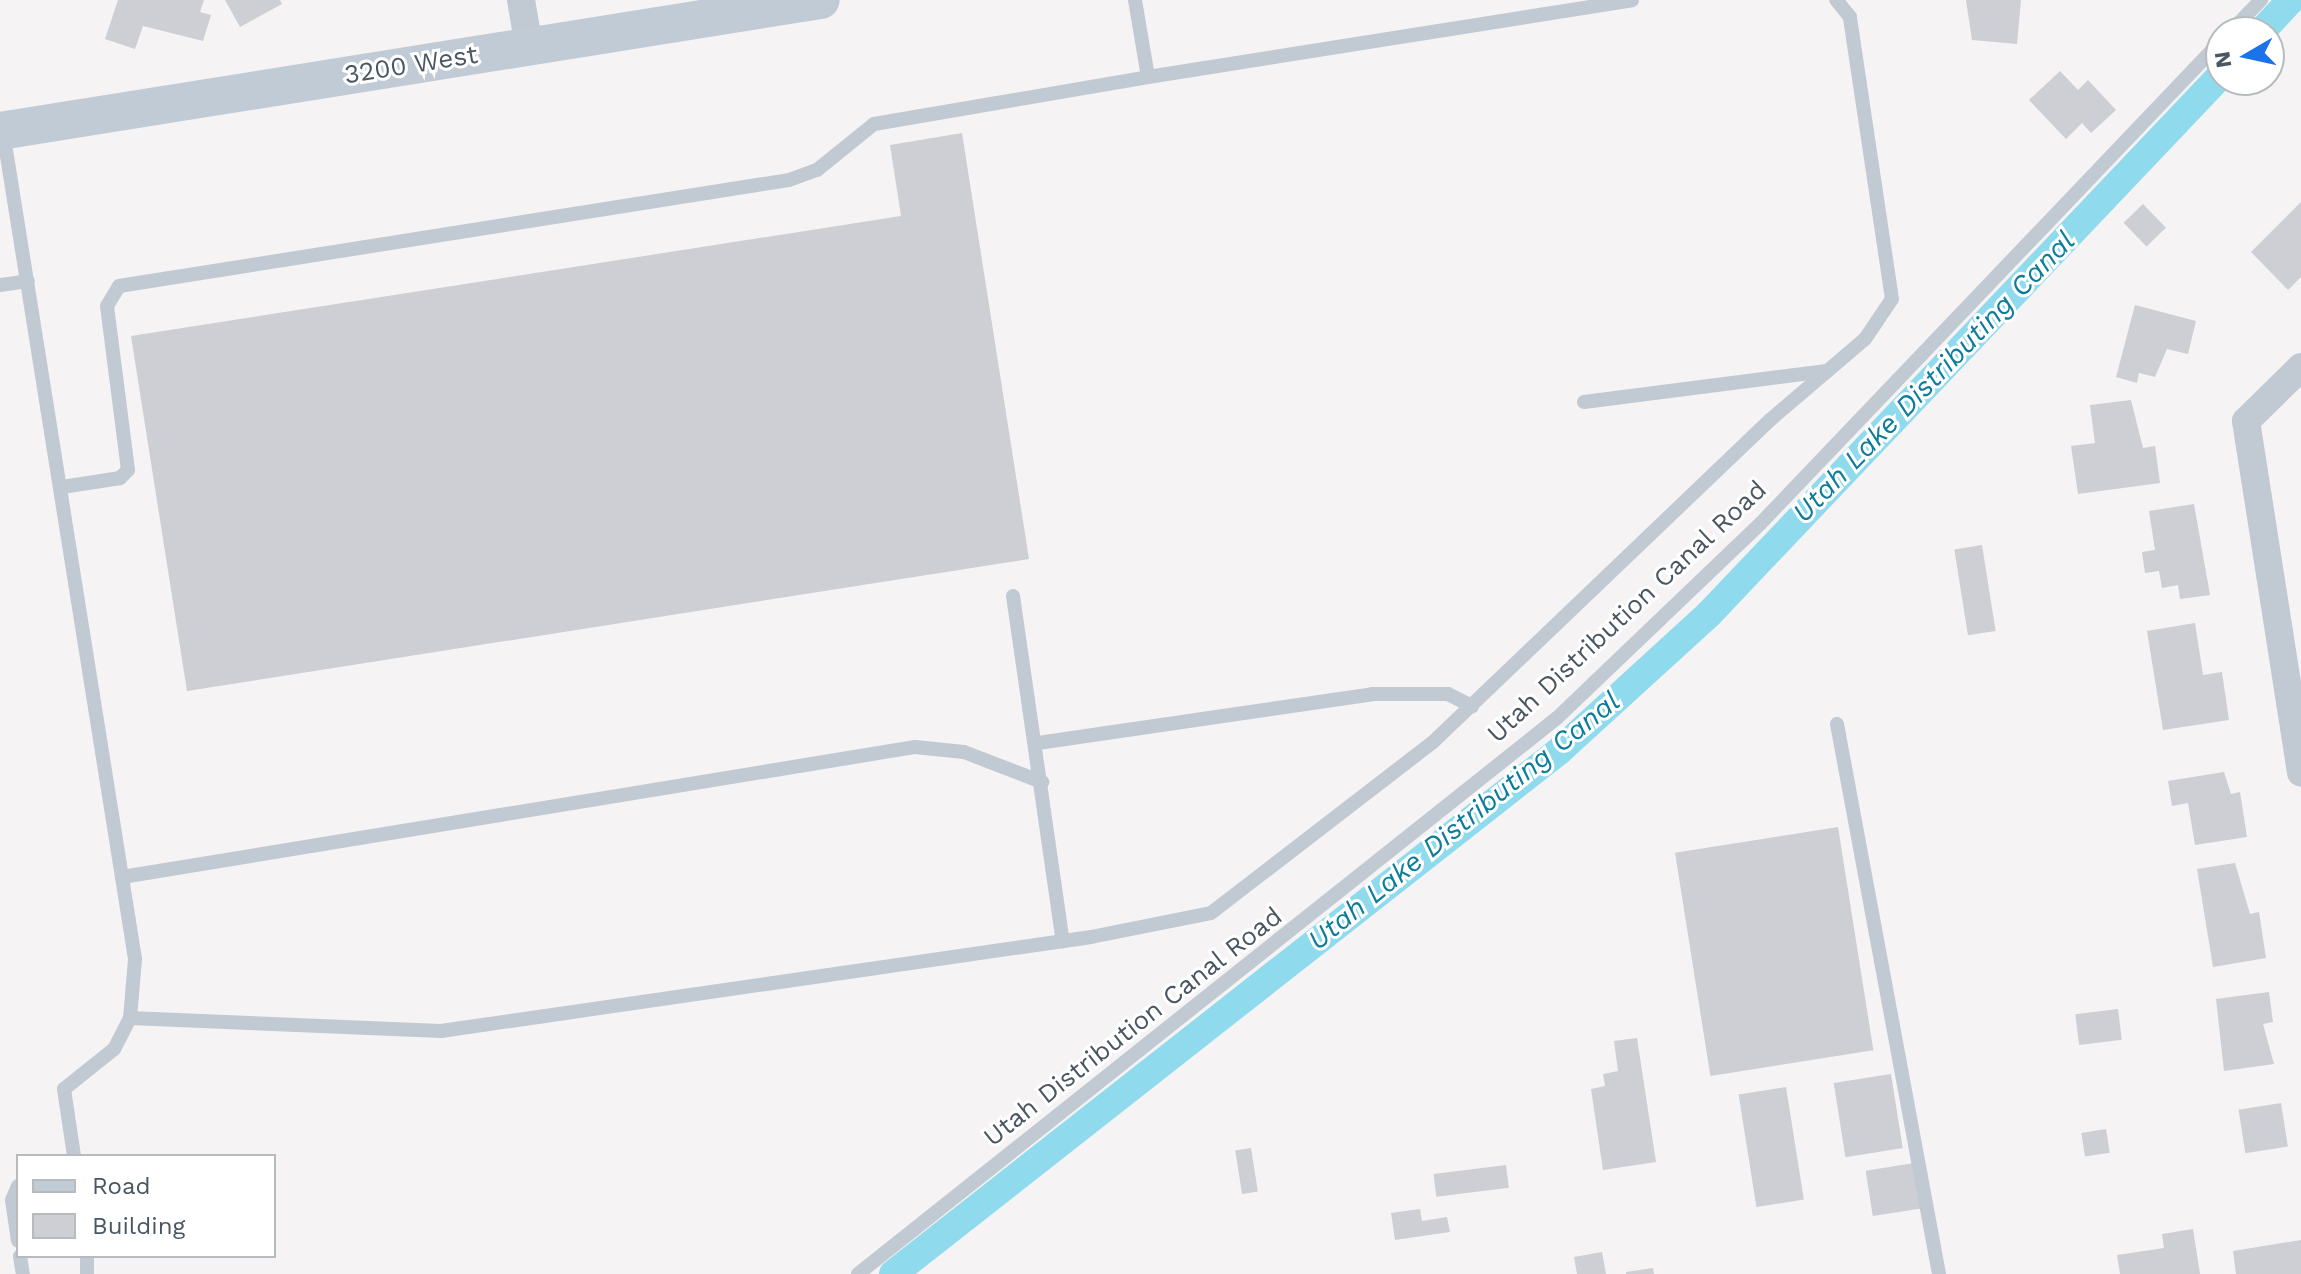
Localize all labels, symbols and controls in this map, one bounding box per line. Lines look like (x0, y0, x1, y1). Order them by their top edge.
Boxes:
north arrow (2205, 16, 2285, 96)
street label: 3200 West (342, 39, 480, 91)
text: N (2209, 50, 2236, 70)
water label: Utah Lake Distributing Canal (1786, 224, 2082, 530)
street label: Utah Distribution Canal Road (1481, 474, 1773, 750)
water label: Utah Lake Distributing Canal (1301, 685, 1627, 957)
street label: Utah Distribution Canal Road (977, 901, 1289, 1153)
legend (16, 1154, 276, 1258)
text: Road (92, 1172, 151, 1200)
text: Building (92, 1212, 185, 1240)

